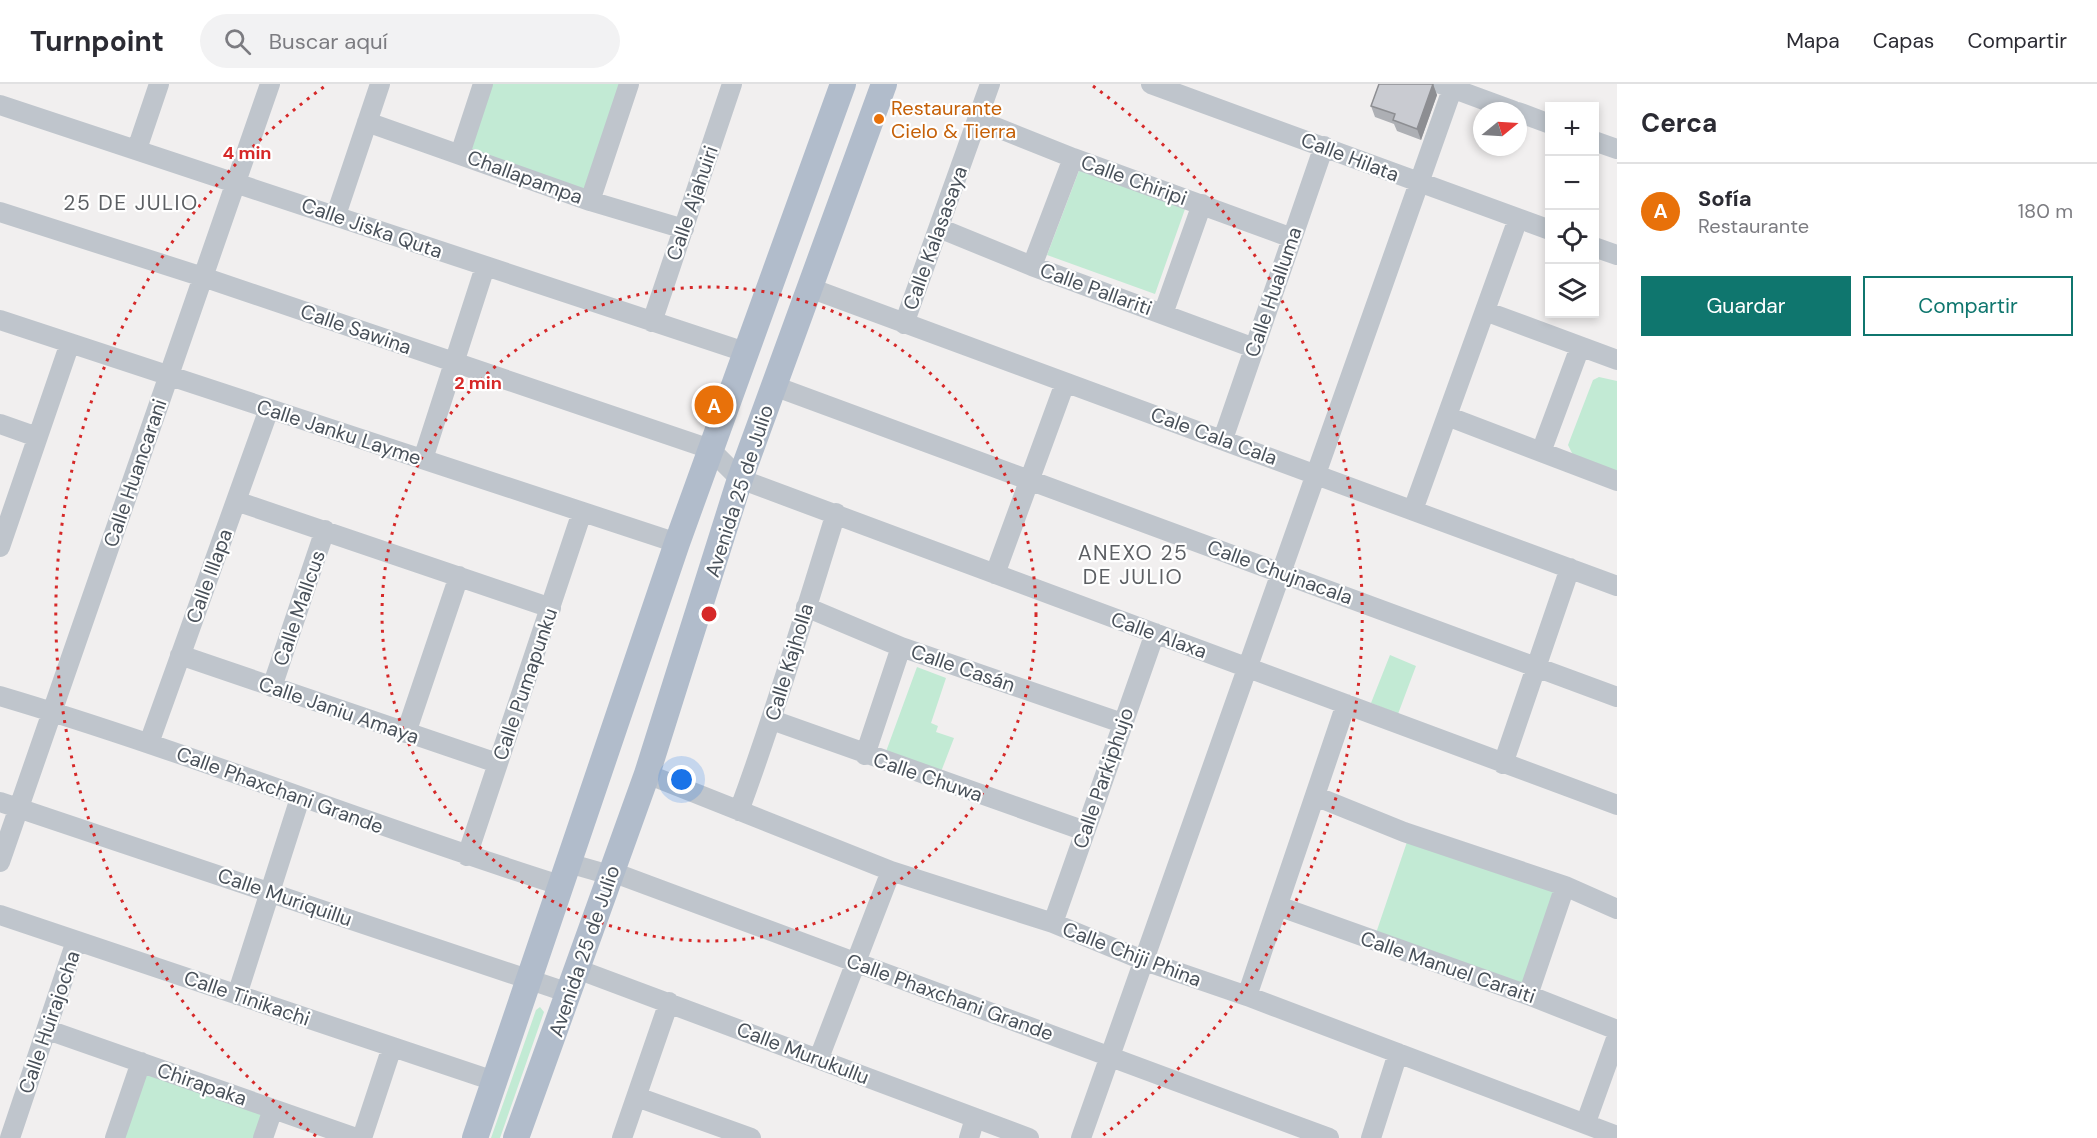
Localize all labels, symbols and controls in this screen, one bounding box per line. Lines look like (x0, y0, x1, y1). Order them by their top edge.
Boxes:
search box (200, 14, 620, 68)
text: Turnpoint (30, 23, 164, 60)
icon: search (221, 25, 254, 58)
text: Buscar aquí (269, 27, 388, 56)
text: Mapa (1786, 27, 1840, 55)
text: Capas (1873, 27, 1934, 55)
text: Compartir (1967, 27, 2067, 55)
place label: Restaurante Cielo & Tierra (891, 95, 1016, 144)
north arrow (1473, 102, 1527, 156)
map controls (1545, 102, 1599, 318)
button: + (1545, 102, 1599, 156)
text: Cerca (1641, 106, 1717, 140)
marker: Restaurante Cielo & Tierra (872, 112, 886, 126)
street label: Calle Hilata (1297, 126, 1403, 188)
text: 4 min (223, 141, 271, 165)
street label: Calle Ajahuiri (660, 142, 724, 264)
street label: Challapampa (464, 144, 586, 210)
street label: Calle Chiripi (1077, 149, 1191, 211)
button: − (1545, 156, 1599, 210)
street label: Calle Kalasasaya (897, 163, 973, 313)
text: Sofía (1698, 184, 1752, 213)
district label: 25 DE JULIO (63, 189, 199, 217)
street label: Calle Jiska Quta (298, 192, 446, 264)
text: A (1653, 198, 1668, 224)
text: 180 m (2018, 198, 2073, 224)
button: locate (1545, 210, 1599, 264)
text: Restaurante (1698, 213, 1809, 239)
street label: Calle Hualluma (1239, 224, 1307, 360)
street label: Calle Pallariti (1036, 257, 1156, 321)
button: layers (1545, 264, 1599, 318)
button: Guardar (1641, 276, 1851, 336)
button: Compartir (1863, 276, 2073, 336)
street label: Calle Sawina (297, 298, 415, 360)
text: 2 min (454, 371, 502, 395)
pin: A (694, 382, 734, 428)
street label: Calle Janku Layme (253, 393, 425, 471)
street label: Calle Huancarani (97, 395, 173, 551)
street label: Cale Cala Cala (1147, 401, 1281, 471)
street label: Avenida 25 de Julio (700, 402, 778, 580)
street label: Calle Illapa (180, 525, 238, 627)
street label: Calle Chujnacala (1204, 534, 1356, 610)
district label: ANEXO 25 DE JULIO (1078, 539, 1188, 591)
street label: Calle Mallcus (267, 547, 331, 669)
street label: Calle Kajholla (759, 600, 819, 724)
street label: Calle Pumapunku (487, 604, 563, 764)
centre of rings (699, 604, 719, 624)
street label: Calle Alaxa (1107, 606, 1211, 664)
street label: Calle Casán (907, 638, 1019, 698)
street label: Calle Janiu Amaya (255, 670, 423, 750)
street label: Calle Parkiphujo (1067, 704, 1139, 852)
street label: Calle Phaxchani Grande (173, 740, 387, 840)
street label: Calle Chuwa (870, 746, 986, 808)
your location (667, 765, 696, 794)
street label: Calle Muriquillu (214, 862, 356, 932)
street label: Avenida 25 de Julio (542, 862, 626, 1040)
street label: Calle Chiji Phina (1059, 916, 1205, 992)
street label: Calle Manuel Caraiti (1357, 925, 1539, 1009)
street label: Calle Huirajocha (12, 947, 86, 1097)
street label: Calle Phaxchani Grande (843, 947, 1057, 1047)
street label: Calle Tinikachi (180, 964, 314, 1032)
street label: Calle Murukullu (733, 1016, 873, 1090)
street label: Chirapaka (154, 1057, 250, 1111)

